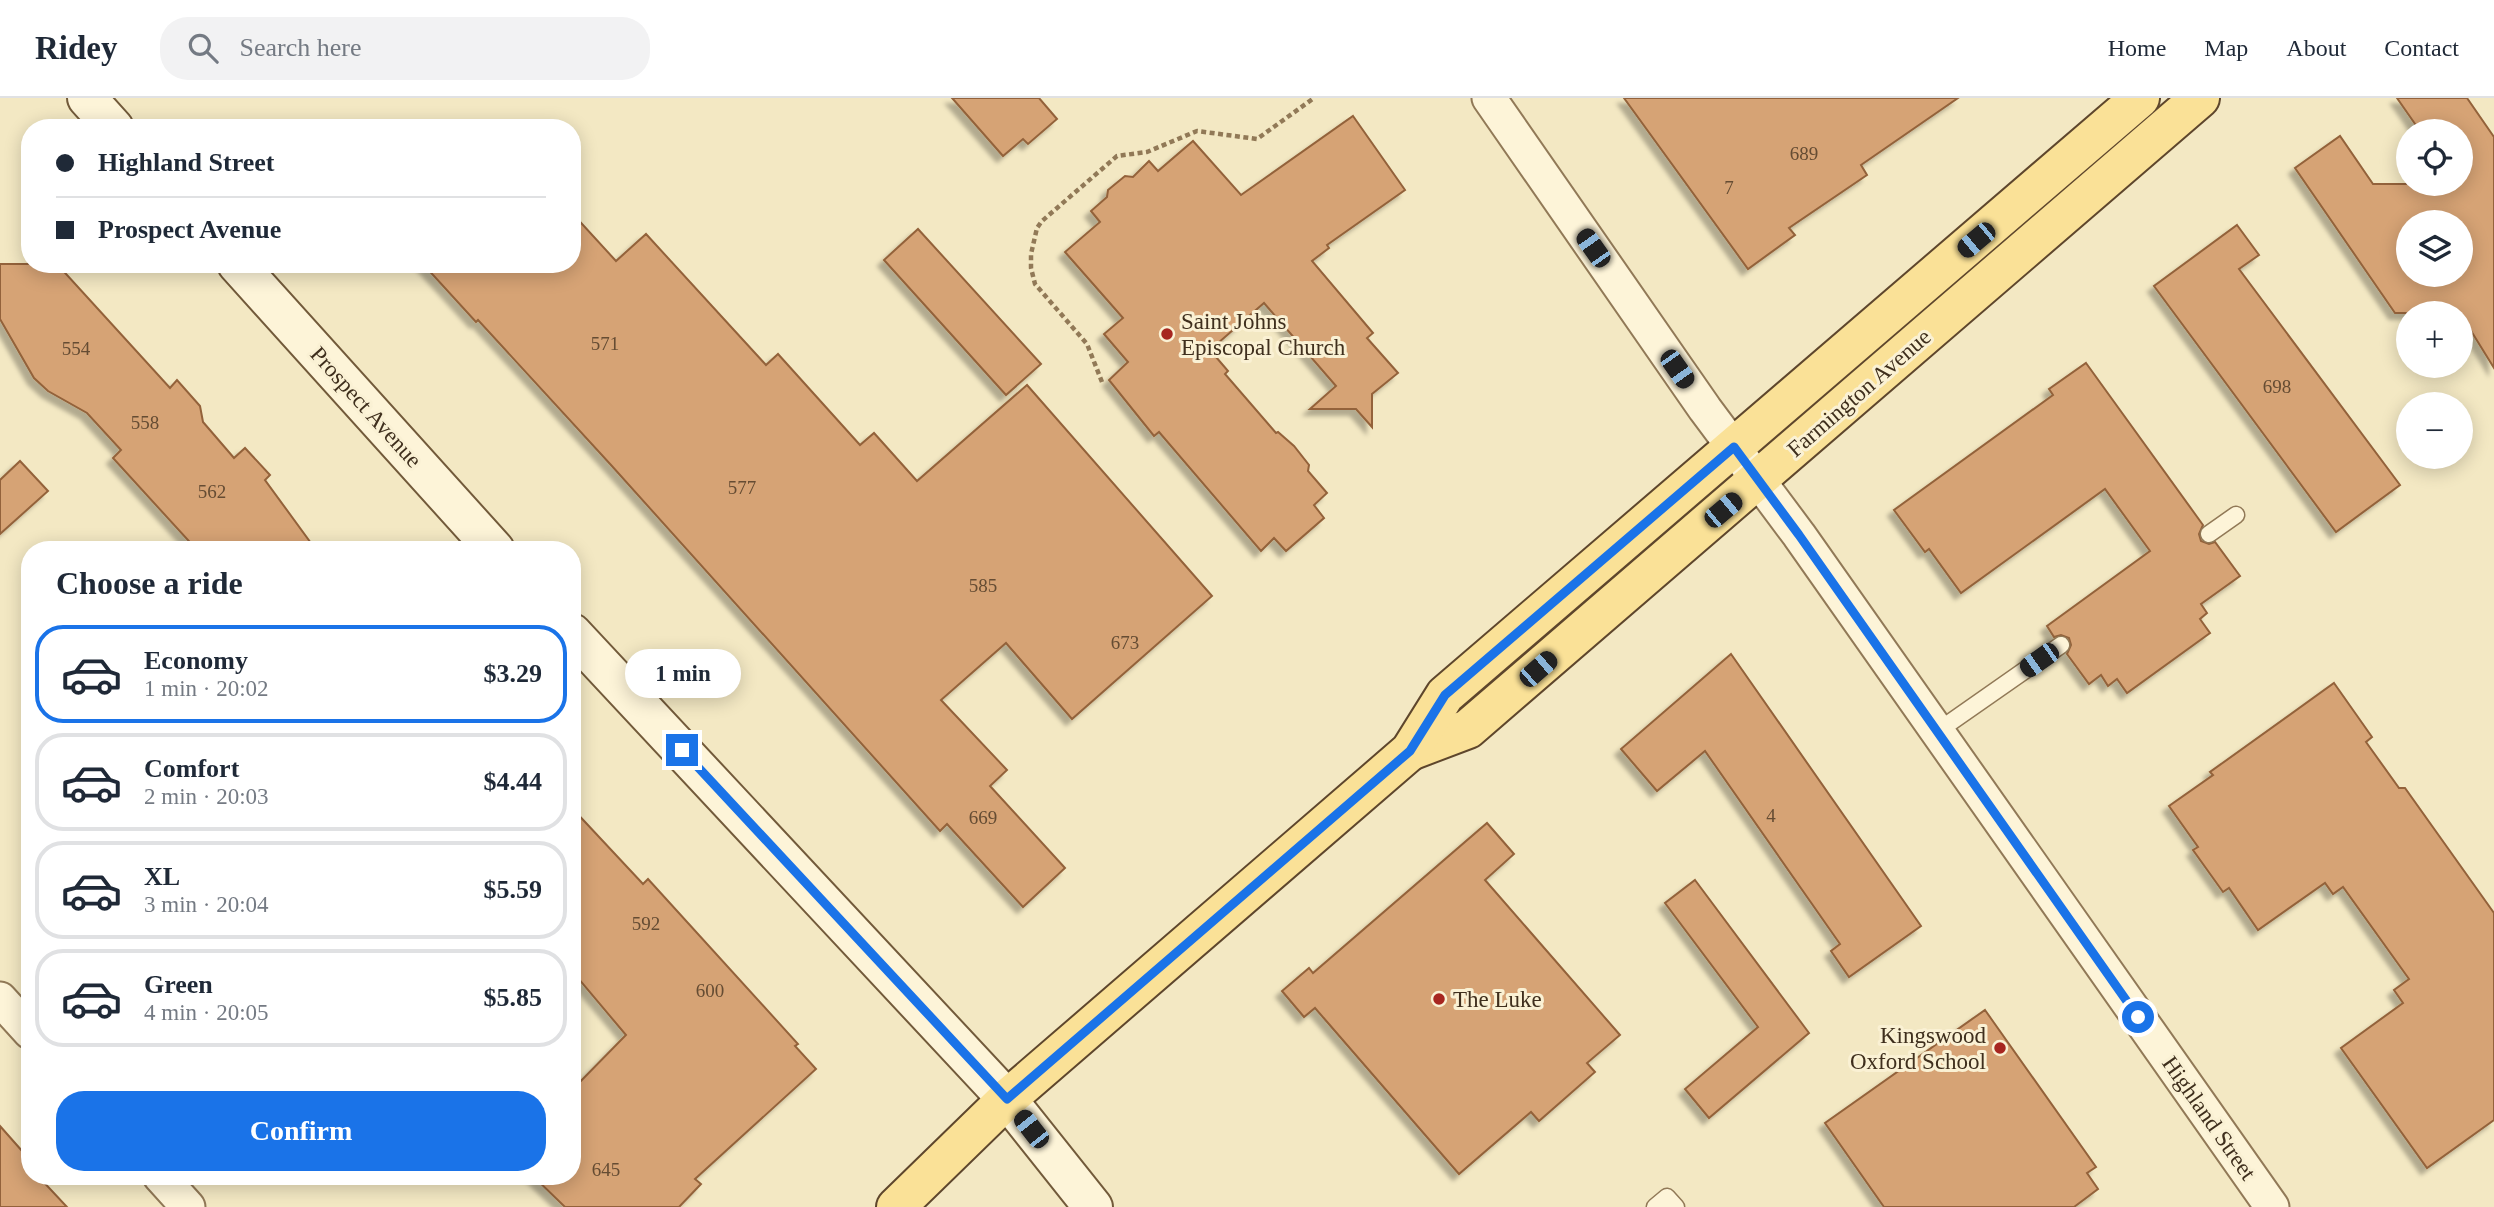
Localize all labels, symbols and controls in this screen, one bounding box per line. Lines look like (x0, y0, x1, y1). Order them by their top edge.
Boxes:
search box (160, 17, 650, 80)
icon: search (184, 29, 222, 67)
text: Ridey (35, 30, 118, 66)
text: Search here (240, 33, 361, 62)
text: Home (2108, 35, 2166, 61)
text: Map (2204, 35, 2248, 61)
text: About (2286, 35, 2346, 61)
text: Contact (2384, 35, 2459, 61)
map controls (2396, 119, 2473, 469)
button: locate (2396, 119, 2473, 196)
house number: 689 (1790, 143, 1818, 164)
text: Highland Street (98, 148, 274, 177)
house number: 7 (1724, 177, 1734, 198)
button: layers (2396, 210, 2473, 287)
text: Prospect Avenue (98, 215, 281, 244)
car (1954, 218, 1999, 262)
car (1573, 225, 1614, 271)
button: + (2396, 301, 2473, 378)
place label: Saint Johns Episcopal Church (1181, 309, 1346, 360)
street label: Farmington Avenue (1782, 324, 1936, 462)
marker: Saint Johns Episcopal Church (1159, 326, 1175, 342)
house number: 571 (591, 333, 619, 354)
house number: 554 (62, 338, 91, 359)
street label: Prospect Avenue (305, 342, 427, 472)
car (1657, 346, 1698, 392)
house number: 698 (2263, 376, 2291, 397)
button: − (2396, 392, 2473, 469)
house number: 558 (131, 412, 159, 433)
house number: 577 (728, 477, 756, 498)
house number: 562 (198, 481, 226, 502)
car (1701, 488, 1746, 532)
text: Choose a ride (56, 565, 243, 601)
house number: 585 (969, 575, 997, 596)
house number: 673 (1111, 632, 1139, 653)
car (2016, 639, 2063, 681)
icon: car (60, 643, 123, 706)
text: Economy (144, 646, 248, 675)
car (1516, 647, 1561, 691)
callout: 1 min (624, 648, 740, 698)
text: $3.29 (484, 659, 542, 688)
text: 1 min (655, 661, 711, 686)
text: 1 min · 20:02 (144, 676, 269, 701)
route end (666, 734, 698, 766)
icon: car (60, 751, 123, 814)
text: Comfort (144, 754, 239, 783)
text: $4.44 (484, 767, 542, 796)
text: 2 min · 20:03 (144, 784, 269, 809)
house number: 4 (1766, 805, 1776, 826)
house number: 669 (969, 807, 997, 828)
icon: car (60, 859, 123, 922)
text: XL (144, 862, 180, 891)
text: $5.59 (484, 875, 542, 904)
text: 3 min · 20:04 (144, 892, 269, 917)
house number: 592 (632, 913, 660, 934)
icon: car (60, 967, 123, 1030)
text: Green (144, 970, 213, 999)
house number: 600 (696, 980, 724, 1001)
text: $5.85 (484, 983, 542, 1012)
place label: The Luke (1453, 987, 1542, 1012)
marker: The Luke (1431, 991, 1447, 1007)
text: 4 min · 20:05 (144, 1000, 269, 1025)
route start (2122, 1001, 2154, 1033)
place label: Kingswood Oxford School (1850, 1023, 1986, 1074)
marker: Kingswood Oxford School (1992, 1040, 2008, 1056)
street label: Highland Street (2157, 1051, 2261, 1185)
button: Confirm (56, 1091, 546, 1171)
car (1010, 1106, 1053, 1152)
house number: 645 (592, 1159, 620, 1180)

